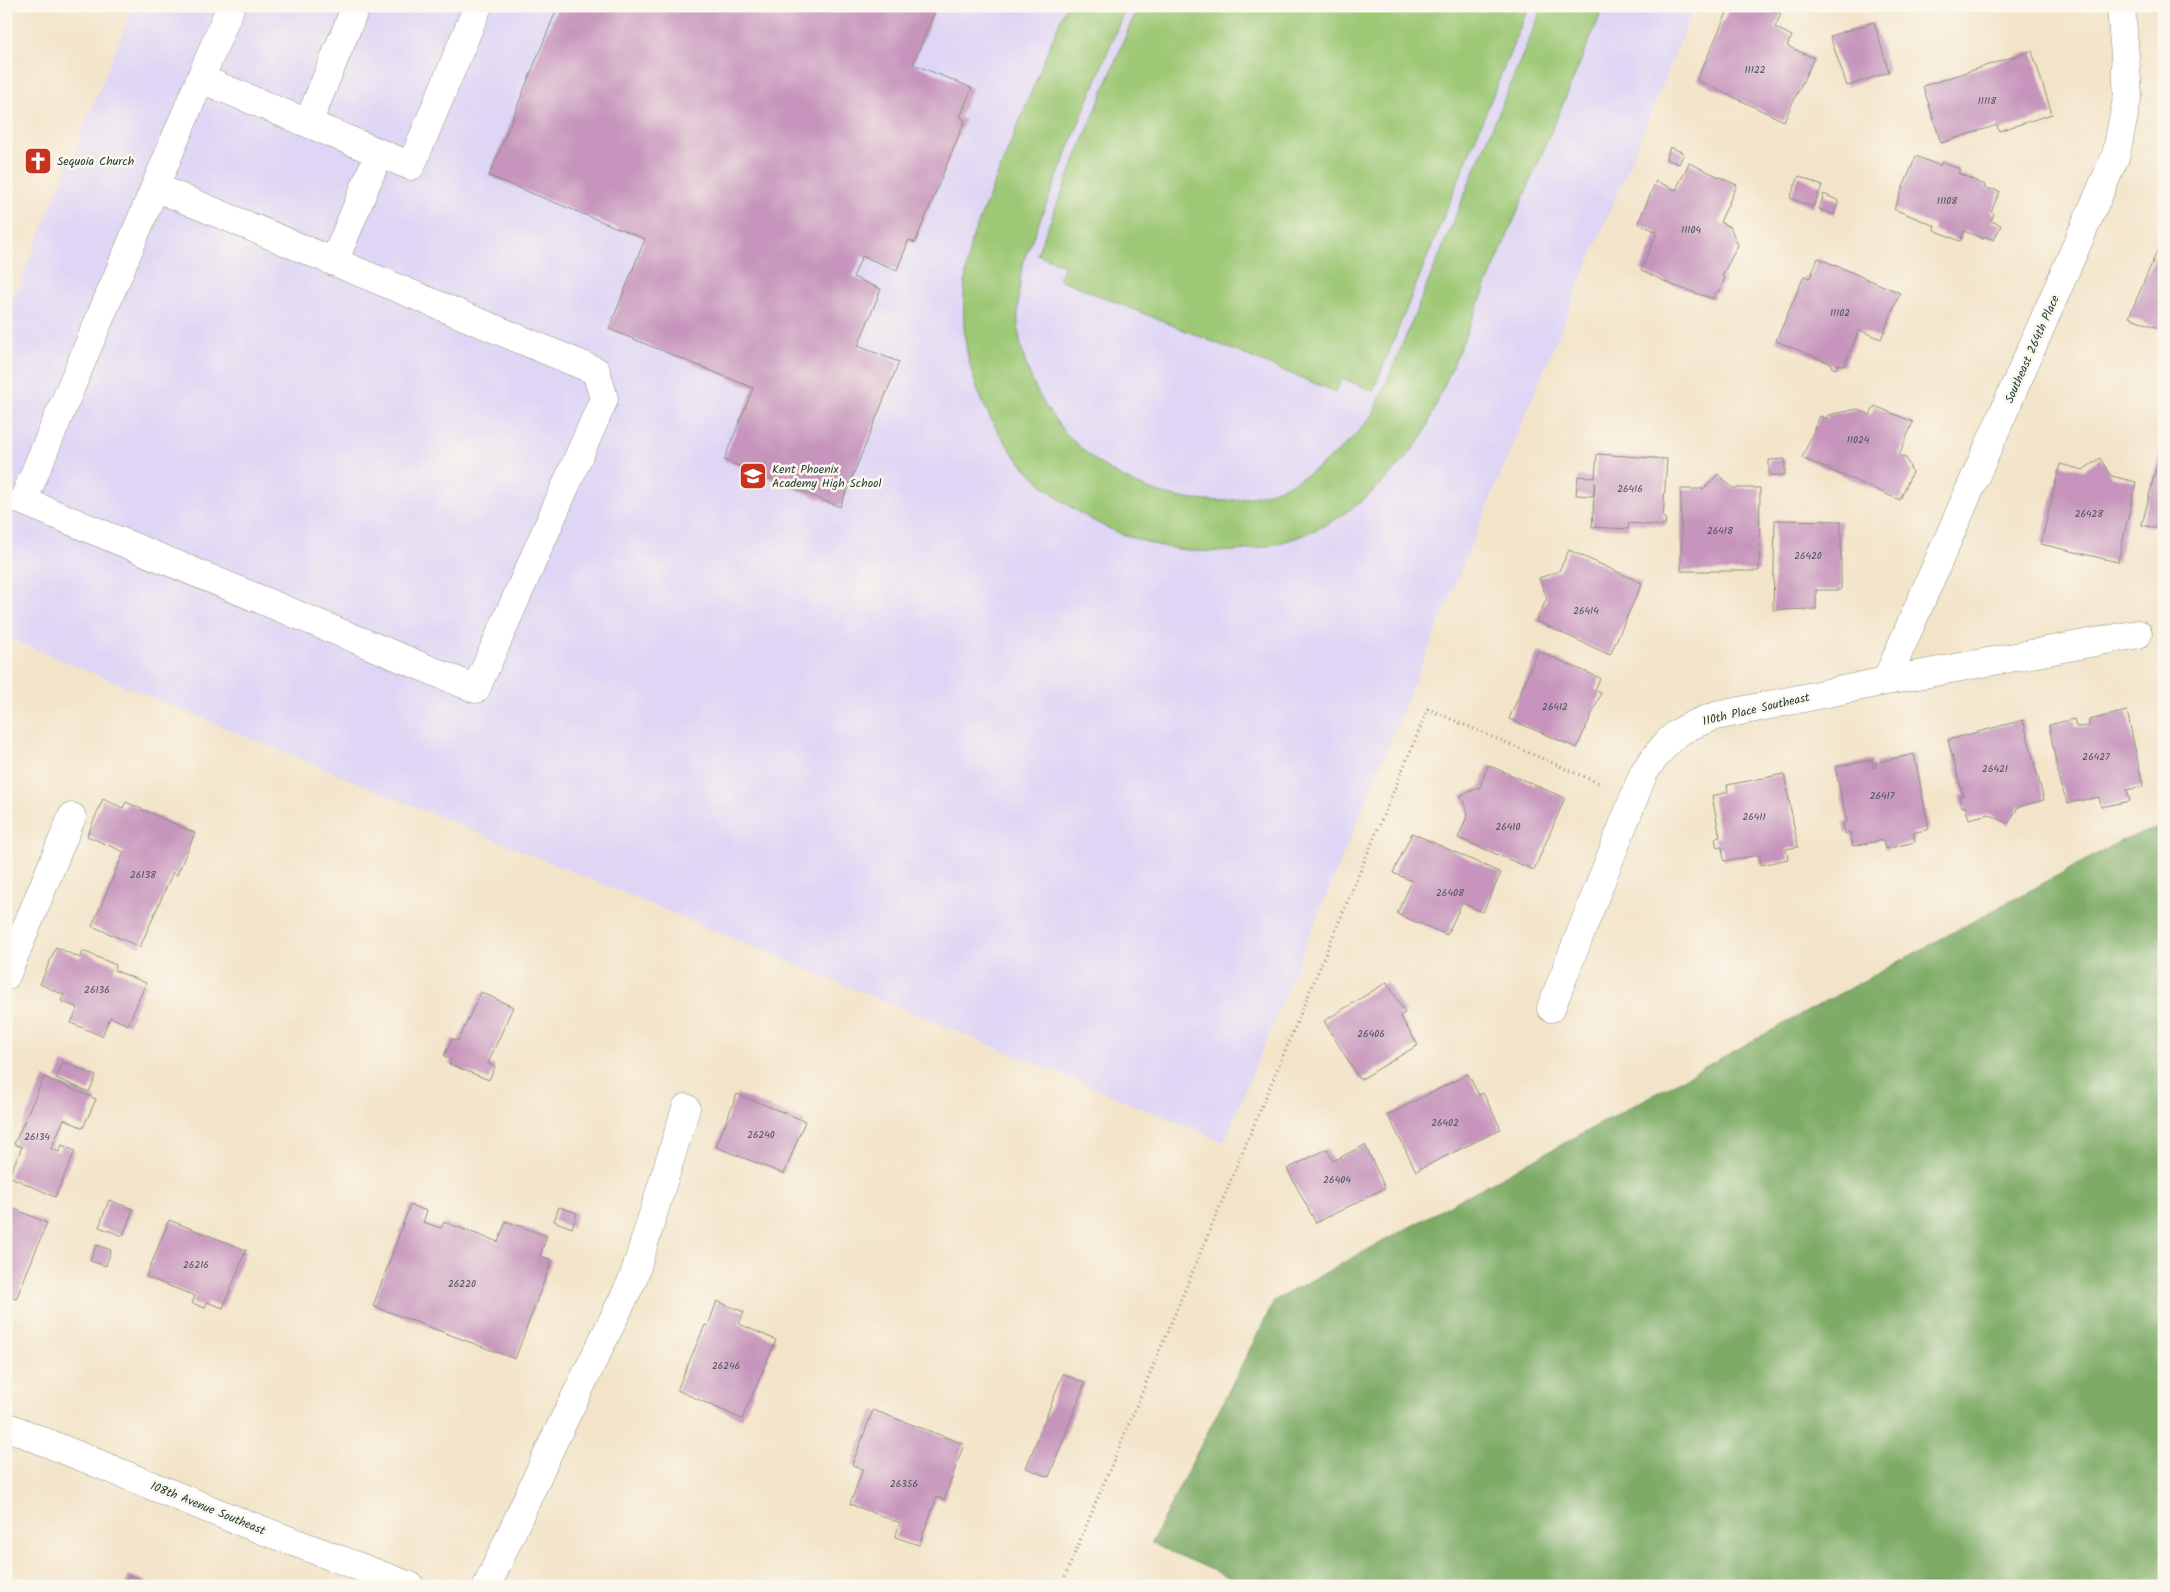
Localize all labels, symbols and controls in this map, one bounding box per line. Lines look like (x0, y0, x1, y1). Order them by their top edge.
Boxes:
house number: 11122 (1744, 62, 1766, 78)
house number: 11118 (1978, 93, 1997, 109)
church icon: Sequoia Church (23, 146, 53, 176)
place label: Sequoia Church (57, 152, 134, 171)
house number: 11108 (1937, 193, 1958, 209)
house number: 11104 (1681, 222, 1701, 238)
street label: Southeast 264th Place (2000, 292, 2065, 406)
house number: 11102 (1830, 305, 1850, 321)
house number: 11024 (1847, 432, 1870, 448)
place label: Kent Phoenix Academy High School (772, 460, 882, 493)
school or university icon: Kent Phoenix Academy High School (738, 461, 768, 491)
house number: 26416 (1617, 481, 1643, 497)
house number: 26428 (2075, 506, 2104, 522)
house number: 26418 (1707, 523, 1734, 539)
house number: 26420 (1794, 548, 1822, 564)
house number: 26414 (1573, 603, 1599, 619)
street label: 110th Place Southeast (1701, 688, 1812, 731)
house number: 26412 (1542, 699, 1568, 715)
house number: 26427 (2082, 749, 2110, 765)
house number: 26421 (1982, 761, 2008, 777)
house number: 26417 (1870, 788, 1895, 804)
house number: 26411 (1742, 809, 1766, 825)
house number: 26410 (1495, 819, 1521, 835)
house number: 26138 (130, 867, 157, 883)
house number: 26408 (1436, 885, 1465, 901)
house number: 26136 (84, 982, 110, 998)
house number: 26406 (1357, 1026, 1385, 1042)
house number: 26402 (1431, 1115, 1459, 1131)
house number: 26240 (747, 1127, 775, 1143)
house number: 26134 (24, 1129, 50, 1145)
house number: 26404 (1323, 1172, 1351, 1188)
house number: 26216 (183, 1257, 209, 1273)
house number: 26220 (448, 1276, 476, 1292)
house number: 26246 (712, 1358, 740, 1374)
house number: 26356 (890, 1476, 918, 1492)
street label: 108th Avenue Southeast (147, 1477, 268, 1540)

